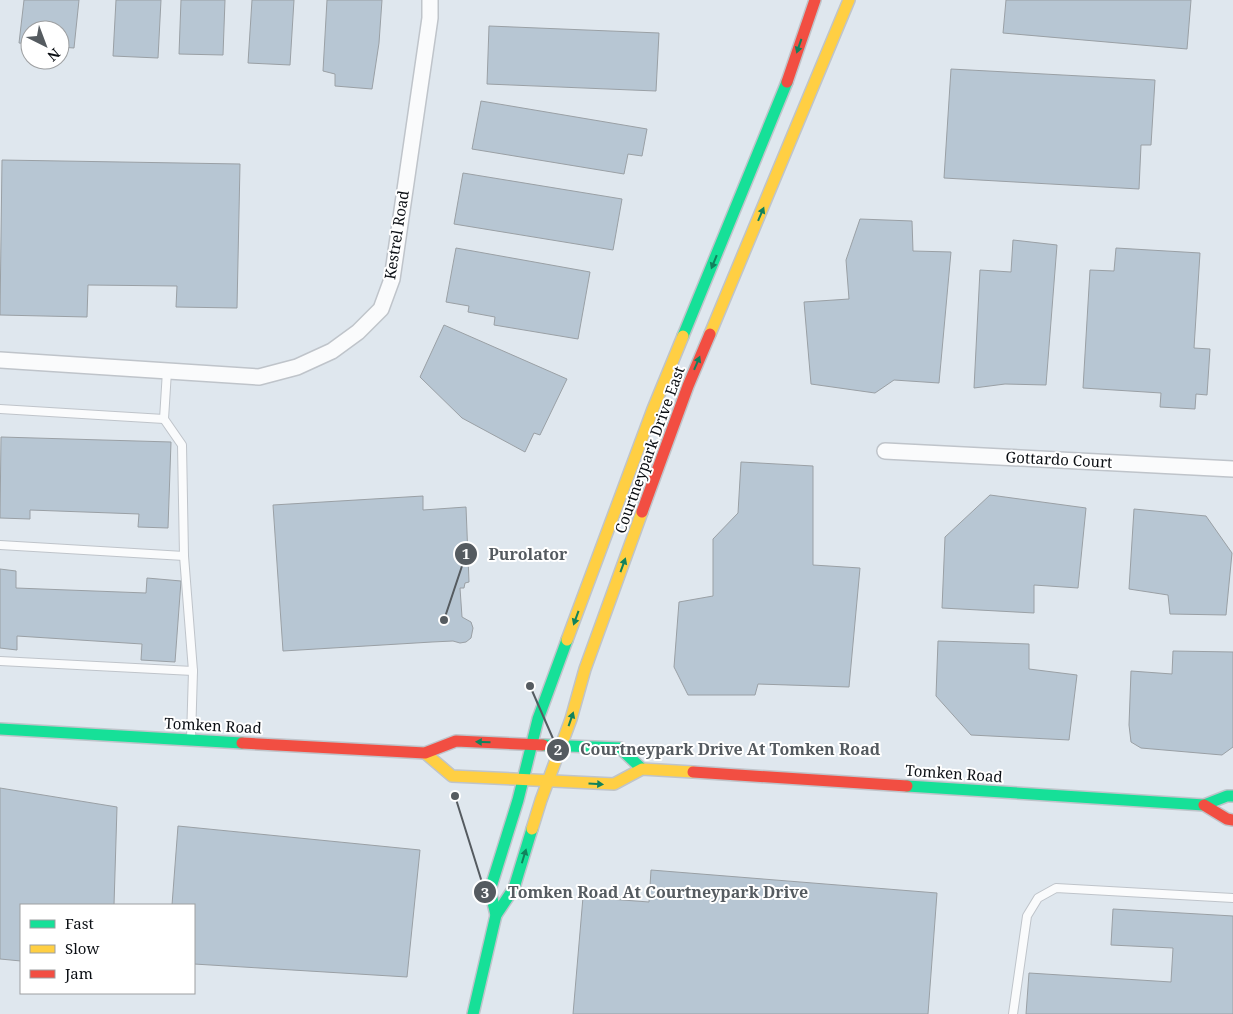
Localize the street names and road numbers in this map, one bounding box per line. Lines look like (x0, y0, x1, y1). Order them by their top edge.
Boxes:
street label: Kestrel Road (379, 189, 413, 281)
street label: Courtneypark Drive East (609, 363, 689, 536)
street label: Gottardo Court (1005, 446, 1113, 472)
street label: Tomken Road (164, 712, 262, 738)
street label: Tomken Road (905, 760, 1003, 786)

